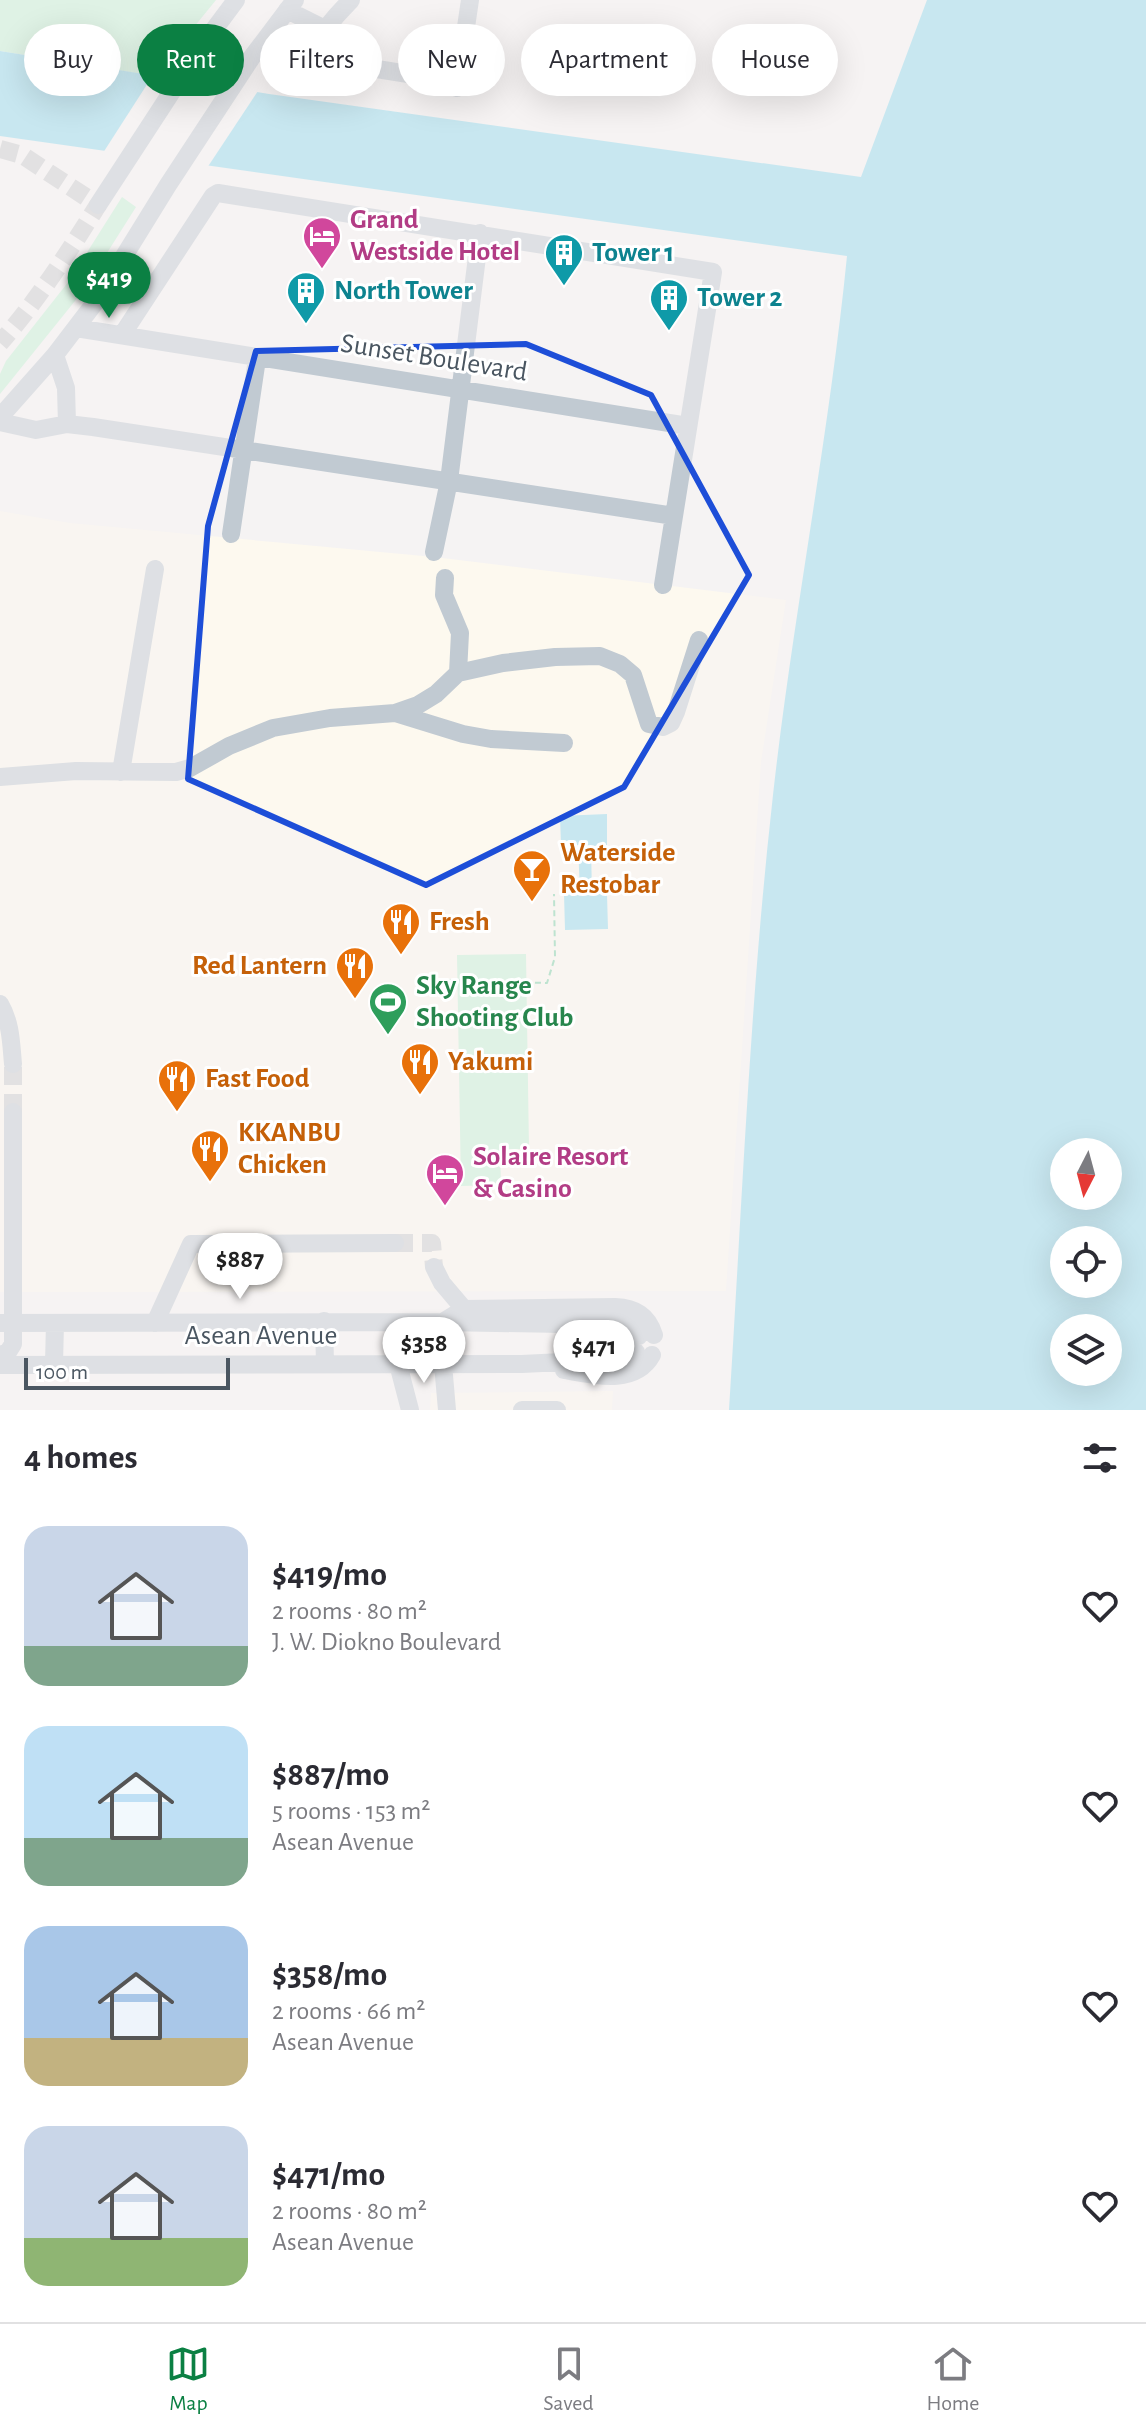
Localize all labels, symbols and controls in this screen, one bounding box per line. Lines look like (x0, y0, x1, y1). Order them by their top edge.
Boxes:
chip: Buy (24, 24, 121, 96)
chip: Rent (137, 24, 244, 96)
chip: Filters (260, 24, 382, 96)
chip: New (398, 24, 505, 96)
chip: Apartment (521, 24, 696, 96)
chip: House (712, 24, 838, 96)
place label: Grand Westside Hotel (350, 206, 520, 266)
hotel icon: Grand Westside Hotel (301, 215, 343, 270)
building icon: Tower 1 (543, 232, 585, 287)
place label: Tower 1 (592, 239, 674, 267)
pin: $419 (62, 252, 156, 320)
text: $419 (86, 265, 132, 291)
building icon: North Tower (285, 270, 327, 325)
place label: North Tower (334, 277, 473, 305)
building icon: Tower 2 (648, 277, 690, 332)
place label: Tower 2 (697, 284, 782, 312)
street label: Sunset Boulevard (339, 329, 529, 387)
place label: Waterside Restobar (560, 839, 675, 899)
bar icon: Waterside Restobar (511, 848, 553, 903)
restaurant icon: Fresh (380, 901, 422, 956)
place label: Fresh (429, 908, 490, 936)
restaurant icon: Red Lantern (334, 945, 376, 1000)
place label: Red Lantern (192, 952, 327, 980)
place label: Sky Range Shooting Club (416, 972, 573, 1032)
sports icon: Sky Range Shooting Club (367, 981, 409, 1036)
restaurant icon: Yakumi (399, 1041, 441, 1096)
place label: Yakumi (448, 1048, 533, 1076)
restaurant icon: Fast Food (156, 1058, 198, 1113)
place label: Fast Food (205, 1065, 310, 1093)
place label: KKANBU Chicken (238, 1119, 341, 1179)
restaurant icon: KKANBU Chicken (189, 1128, 231, 1183)
north arrow (1050, 1138, 1122, 1210)
map controls (1050, 1138, 1122, 1386)
place label: Solaire Resort & Casino (473, 1143, 629, 1203)
hotel icon: Solaire Resort & Casino (424, 1152, 466, 1207)
button: locate (1050, 1226, 1122, 1298)
pin: $887 (193, 1233, 287, 1301)
text: $887 (216, 1246, 264, 1272)
button: layers (1050, 1314, 1122, 1386)
pin: $358 (377, 1317, 471, 1385)
pin: $471 (547, 1320, 641, 1388)
street label: Asean Avenue (185, 1322, 337, 1350)
text: $358 (401, 1330, 447, 1356)
text: $471 (571, 1333, 617, 1359)
scale bar (24, 1354, 230, 1390)
text: 100 m (36, 1361, 88, 1383)
icon: filters (1078, 1436, 1122, 1480)
text: 4 homes (24, 1441, 138, 1475)
icon: home (88, 1558, 184, 1654)
text: $419/mo (272, 1558, 387, 1592)
icon: heart (1078, 1584, 1122, 1628)
text: 2 rooms · 80 m² (272, 1598, 427, 1624)
text: J. W. Diokno Boulevard (272, 1629, 501, 1655)
icon: home (88, 1758, 184, 1854)
text: $887/mo (272, 1758, 389, 1792)
icon: heart (1078, 1784, 1122, 1828)
text: 5 rooms · 153 m² (272, 1798, 430, 1824)
text: Asean Avenue (272, 1829, 414, 1855)
icon: home (88, 1958, 184, 2054)
text: $358/mo (272, 1958, 387, 1992)
icon: heart (1078, 1984, 1122, 2028)
text: 2 rooms · 66 m² (272, 1998, 425, 2024)
text: Asean Avenue (272, 2029, 414, 2055)
icon: home (88, 2158, 184, 2254)
text: $471/mo (272, 2158, 385, 2192)
icon: heart (1078, 2184, 1122, 2228)
text: 2 rooms · 80 m² (272, 2198, 427, 2224)
text: Asean Avenue (272, 2229, 414, 2255)
tab: Map (166, 2342, 210, 2416)
tab: Saved (543, 2342, 594, 2416)
tab: Home (927, 2342, 980, 2416)

